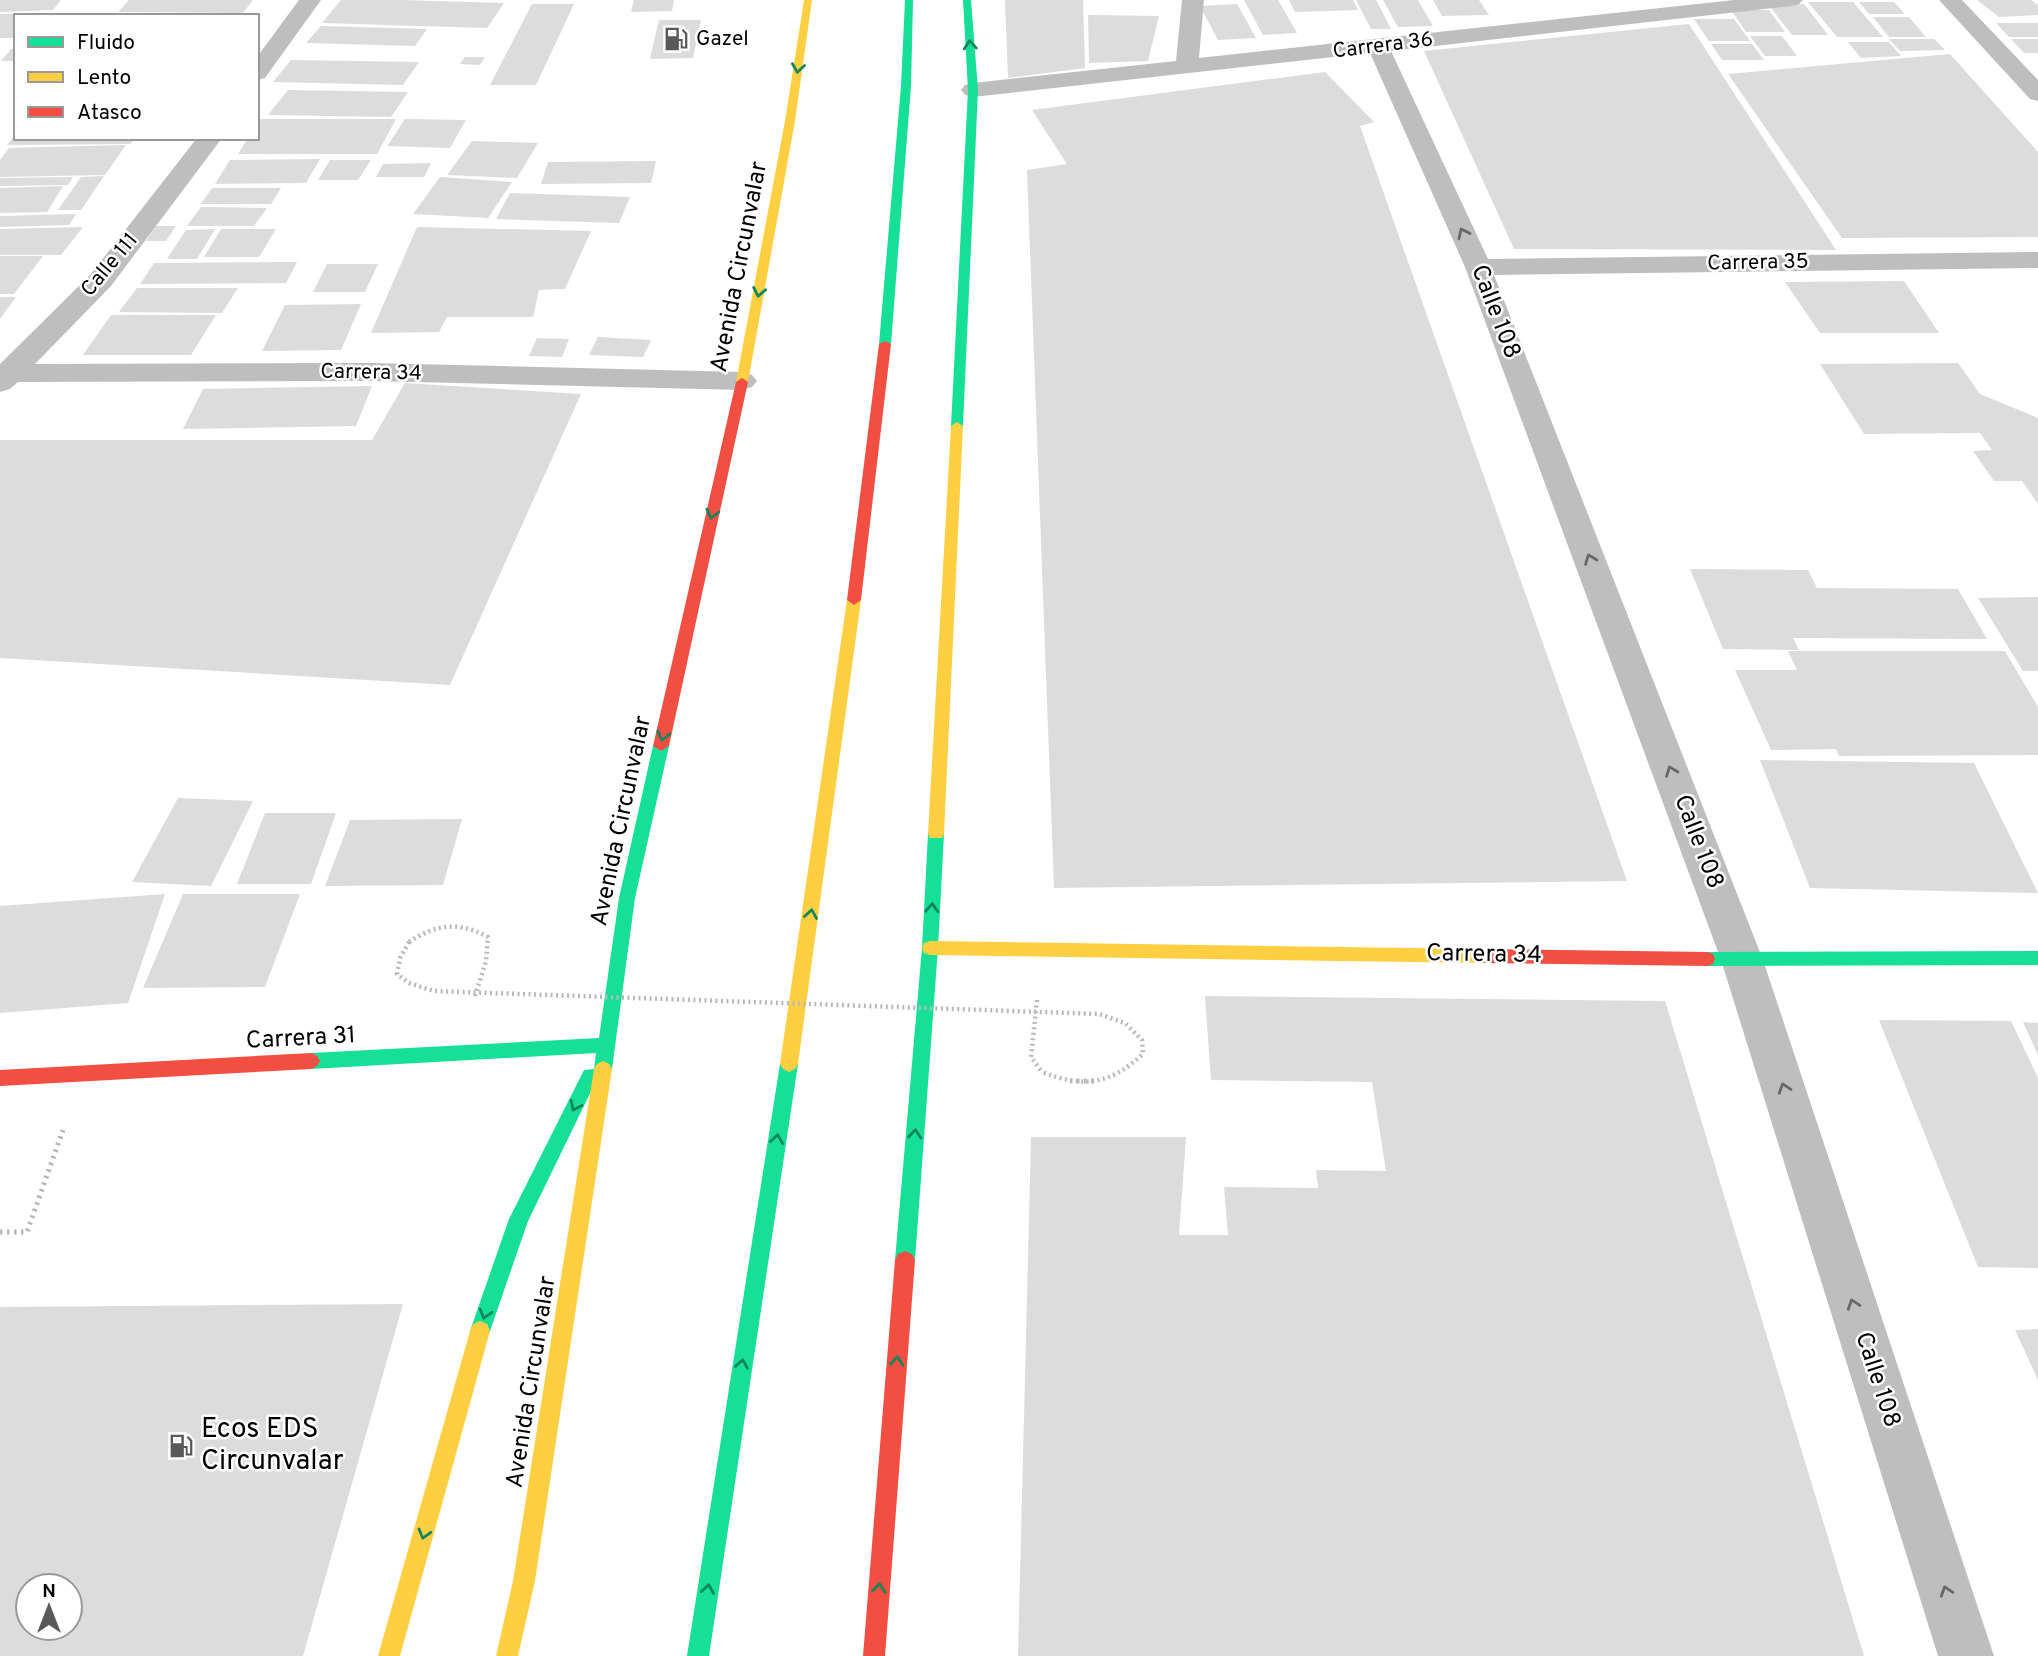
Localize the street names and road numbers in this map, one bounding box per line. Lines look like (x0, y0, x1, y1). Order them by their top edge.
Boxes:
street label: Carrera 36 (1331, 26, 1435, 66)
street label: Avenida Circunvalar (705, 159, 775, 375)
street label: Calle 111 (75, 227, 145, 303)
street label: Carrera 35 (1707, 249, 1809, 277)
street label: Calle 108 (1463, 261, 1527, 363)
street label: Carrera 34 (320, 359, 422, 387)
street label: Avenida Circunvalar (585, 713, 659, 929)
street label: Calle 108 (1666, 791, 1730, 893)
street label: Carrera 34 (1426, 939, 1542, 971)
street label: Carrera 31 (245, 1021, 357, 1057)
street label: Avenida Circunvalar (500, 1274, 564, 1490)
street label: Calle 108 (1848, 1329, 1906, 1431)

